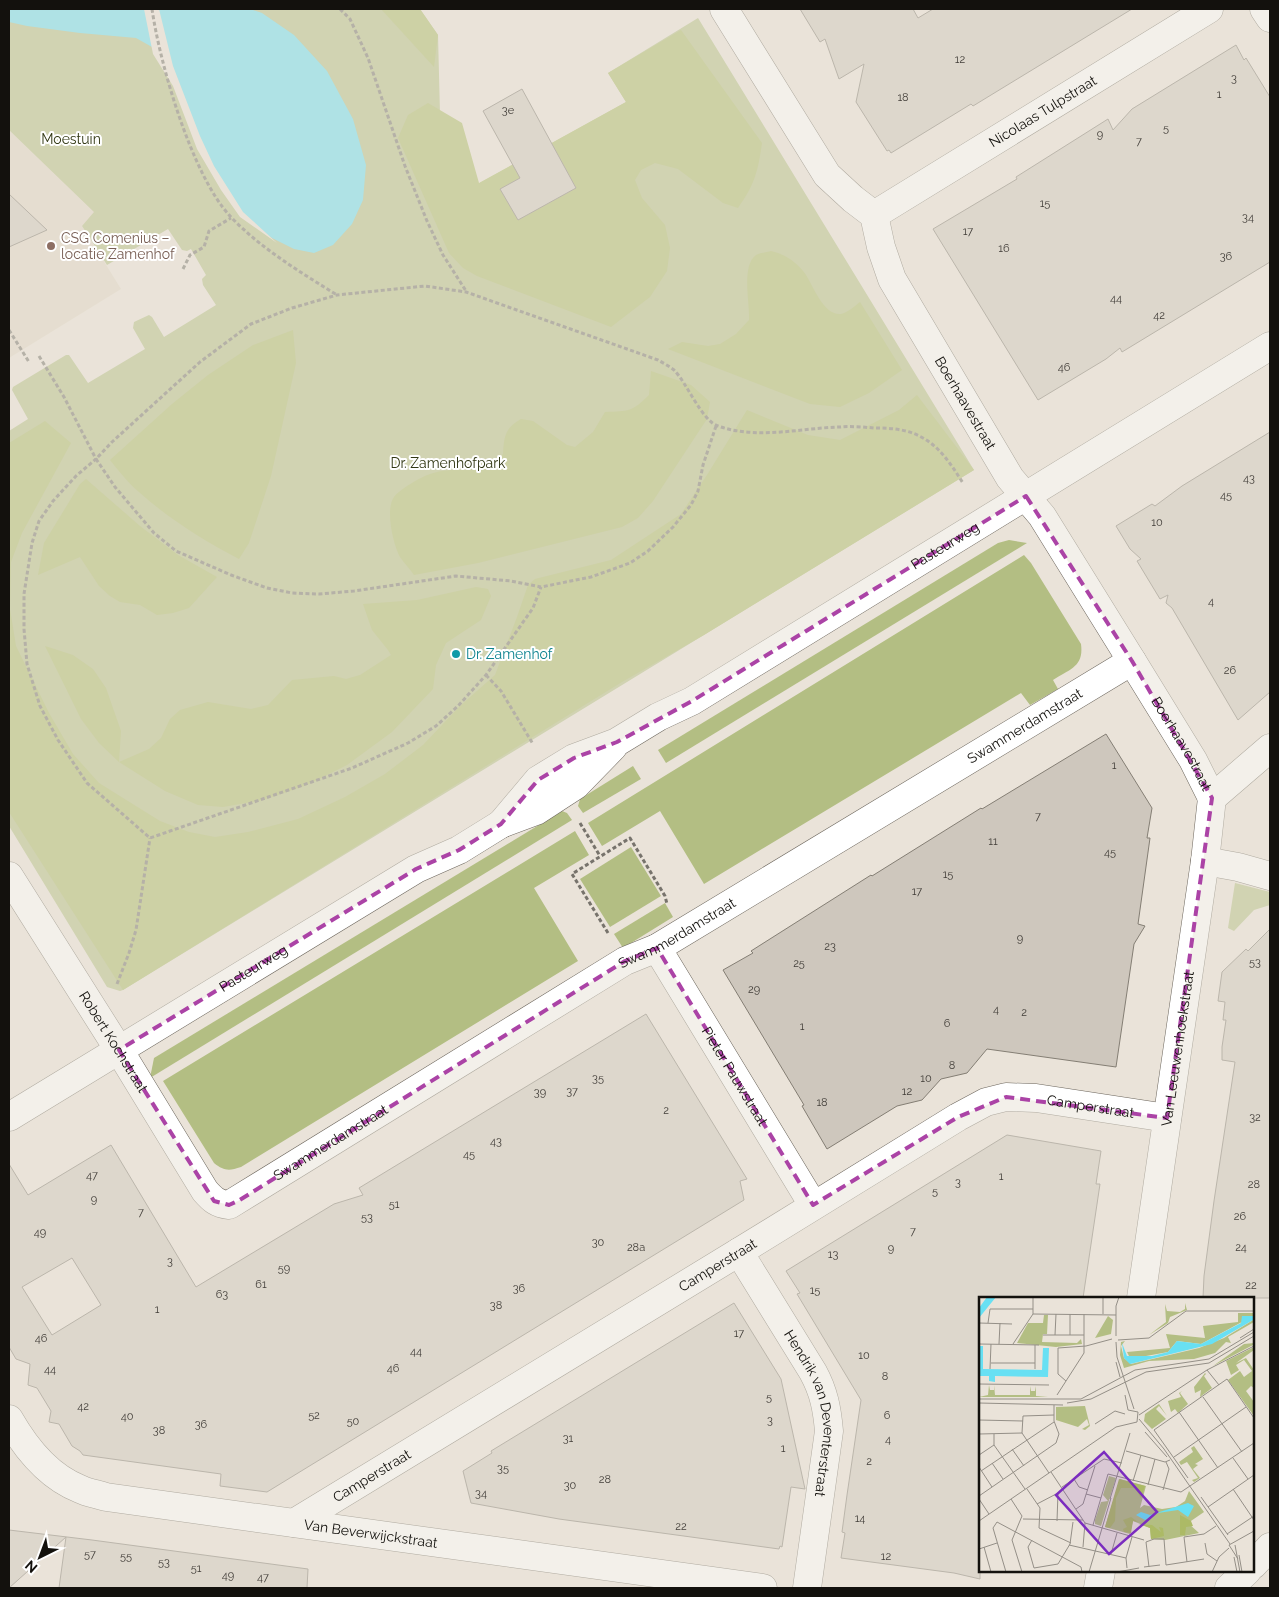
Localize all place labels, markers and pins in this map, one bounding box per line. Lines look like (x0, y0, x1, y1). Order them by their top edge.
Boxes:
place label: CSG Comenius – locatie Zamenhof (61, 230, 176, 262)
marker: CSG Comenius – locatie Zamenhof (45, 240, 57, 252)
place label: Dr. Zamenhof (466, 646, 554, 662)
marker: Dr. Zamenhof (450, 648, 462, 660)

